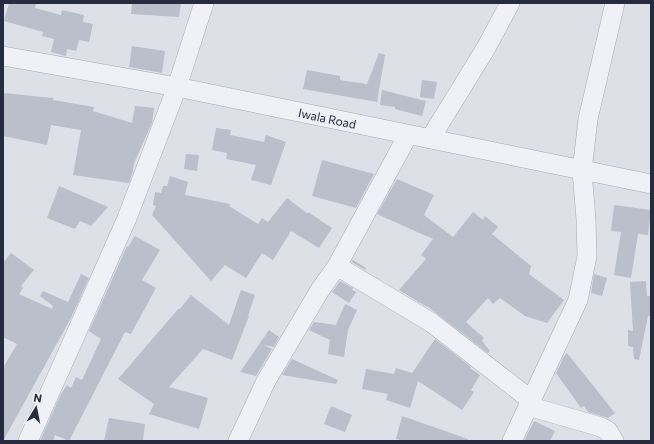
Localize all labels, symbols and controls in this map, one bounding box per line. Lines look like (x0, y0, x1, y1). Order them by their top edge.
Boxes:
street label: Iwala Road (297, 105, 357, 131)
north arrow (16, 388, 56, 428)
text: N (33, 391, 43, 405)

